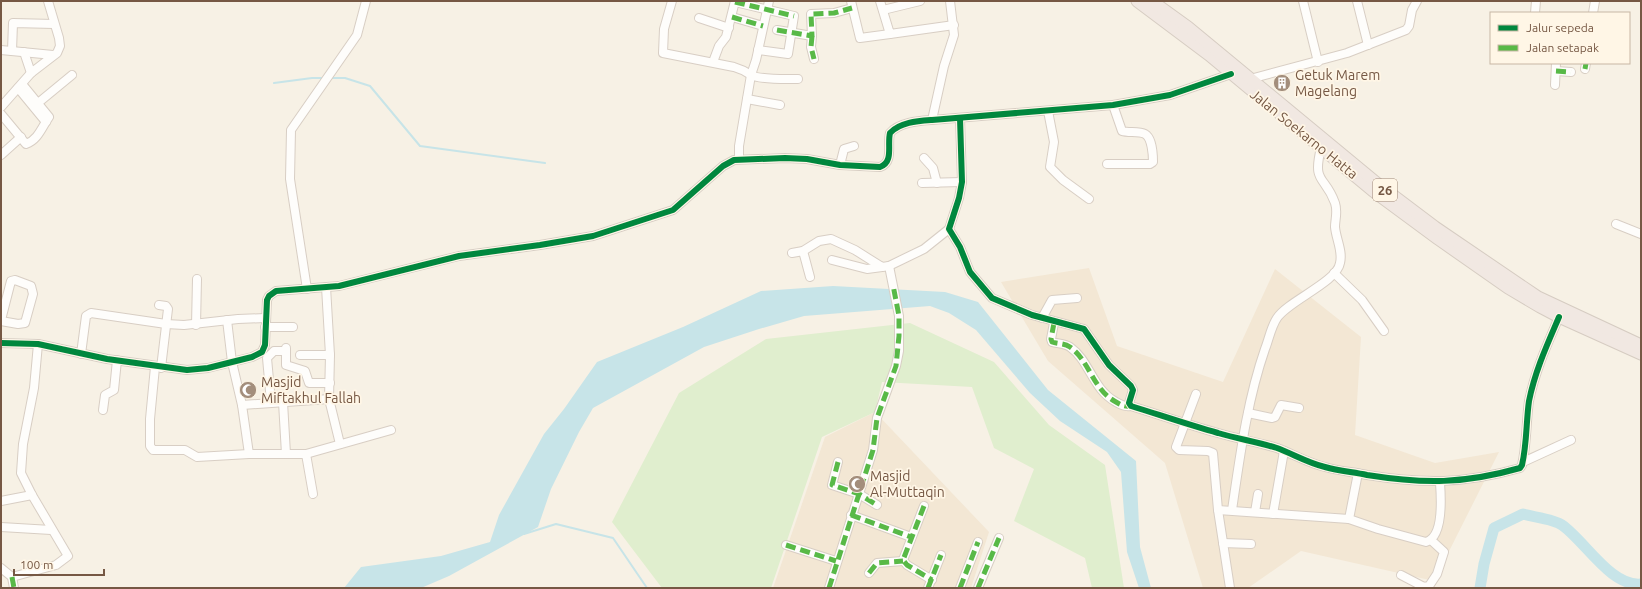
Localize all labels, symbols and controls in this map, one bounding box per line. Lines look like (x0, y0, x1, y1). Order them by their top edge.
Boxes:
legend (1490, 12, 1630, 64)
text: Jalur sepeda (1526, 21, 1594, 34)
text: Jalan setapak (1526, 41, 1599, 54)
place label: Getuk Marem Magelang (1295, 67, 1380, 99)
building icon: Getuk Marem Magelang (1272, 73, 1292, 93)
street label: Jalan Soekarno Hatta (1247, 86, 1361, 182)
road number: 26 (1373, 179, 1397, 201)
place label: Masjid Miftakhul Fallah (261, 374, 361, 406)
mosque icon: Masjid Miftakhul Fallah (238, 380, 258, 400)
place label: Masjid Al-Muttaqin (870, 468, 945, 500)
mosque icon: Masjid Al-Muttaqin (847, 474, 867, 494)
scale bar (14, 551, 104, 577)
text: 100 m (20, 558, 53, 571)

